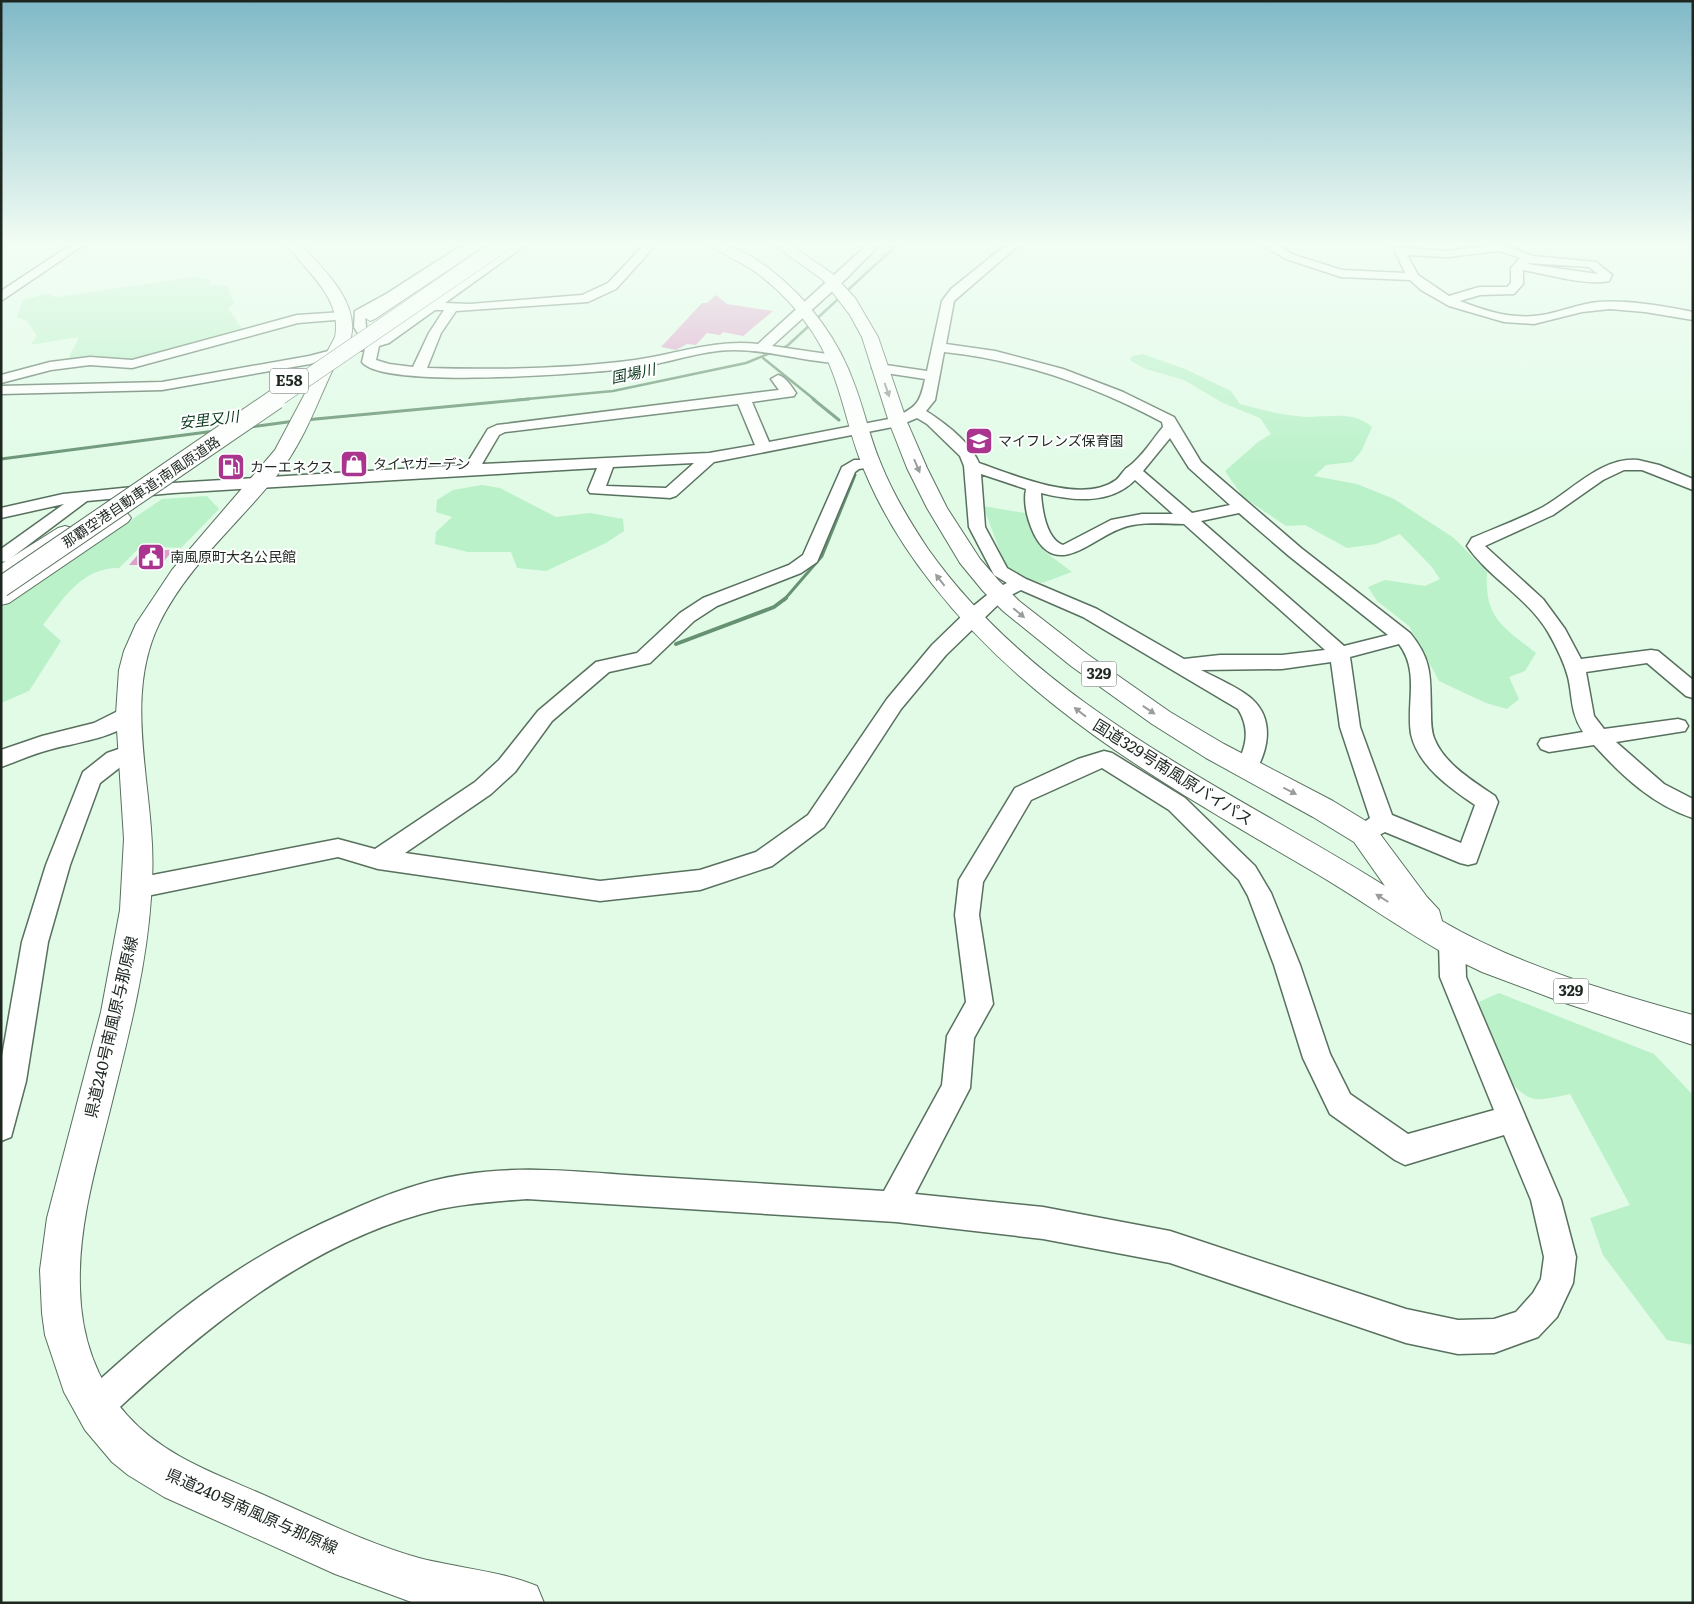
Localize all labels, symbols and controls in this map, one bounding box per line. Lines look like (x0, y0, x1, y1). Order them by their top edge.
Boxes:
water label: 国場川 (608, 356, 659, 388)
road number: E58 (270, 368, 308, 394)
one-way arrow (884, 383, 891, 398)
water label: 安里又川 (178, 403, 242, 434)
school or university icon: マイフレンズ保育園 (964, 426, 994, 456)
place label: マイフレンズ保育園 (998, 430, 1124, 450)
street label: 那覇空港自動車道;南風原道路 (58, 431, 223, 552)
shop icon: タイヤガーデン (339, 449, 369, 479)
fuel station icon: カーエネクス (216, 452, 246, 482)
place label: タイヤガーデン (373, 453, 471, 473)
place label: カーエネクス (250, 456, 334, 476)
one-way arrow (913, 459, 921, 474)
public building icon: 南風原町大名公民館 (136, 542, 166, 572)
place label: 南風原町大名公民館 (170, 546, 296, 566)
one-way arrow (935, 574, 946, 587)
one-way arrow (1012, 607, 1025, 618)
road number: 329 (1082, 662, 1116, 686)
one-way arrow (1143, 705, 1156, 714)
one-way arrow (1074, 706, 1087, 717)
street label: 国道329号南風原バイパス (1089, 712, 1258, 830)
one-way arrow (1283, 787, 1297, 795)
one-way arrow (1375, 893, 1388, 902)
street label: 県道240号南風原与那原線 (77, 933, 143, 1120)
road number: 329 (1554, 978, 1588, 1004)
street label: 県道240号南風原与那原線 (162, 1461, 342, 1559)

